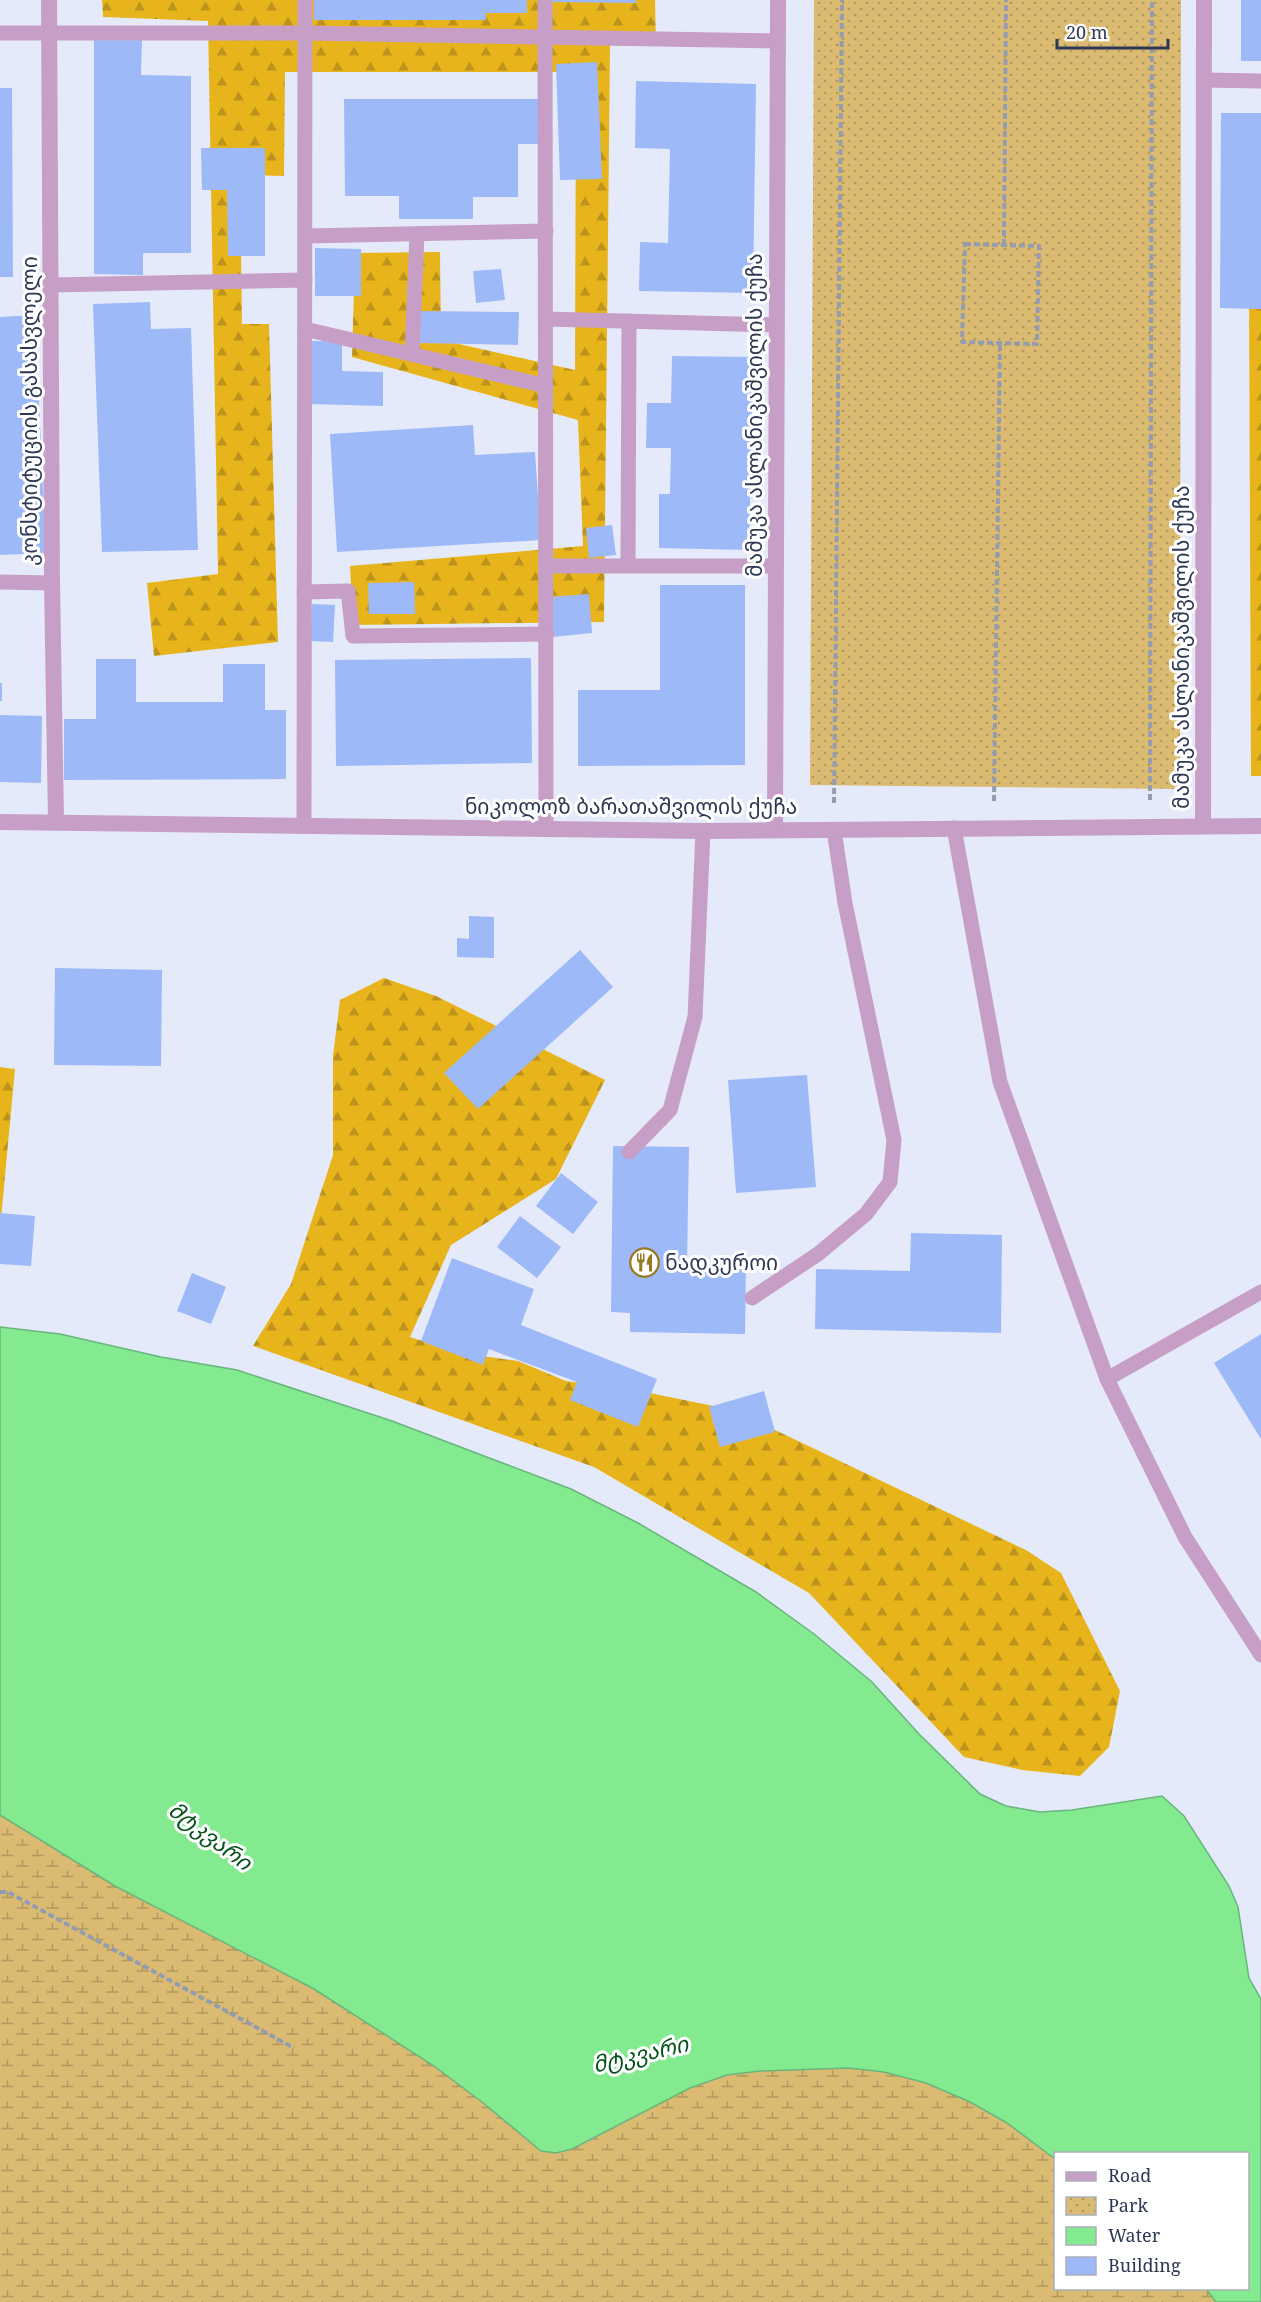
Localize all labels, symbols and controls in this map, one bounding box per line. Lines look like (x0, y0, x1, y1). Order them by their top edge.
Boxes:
scale bar (1057, 12, 1168, 50)
text: 20 m (1066, 20, 1108, 44)
street label: მამუკა ასლანიკაშვილის ქუჩა (740, 253, 768, 577)
street label: კონსტიტუციის გასასვლელი (15, 256, 43, 566)
street label: მამუკა ასლანიკაშვილის ქუჩა (1167, 485, 1195, 809)
street label: ნიკოლოზ ბარათაშვილის ქუჩა (465, 792, 797, 820)
restaurant icon: ნადკუროი (628, 1246, 660, 1278)
place label: ნადკუროი (665, 1248, 778, 1276)
water label: მტკვარი (163, 1794, 260, 1877)
water label: მტკვარი (589, 2027, 692, 2079)
legend (1054, 2152, 1249, 2290)
text: Road (1108, 2163, 1151, 2187)
text: Park (1108, 2193, 1148, 2217)
text: Water (1108, 2223, 1161, 2247)
text: Building (1108, 2253, 1181, 2277)

